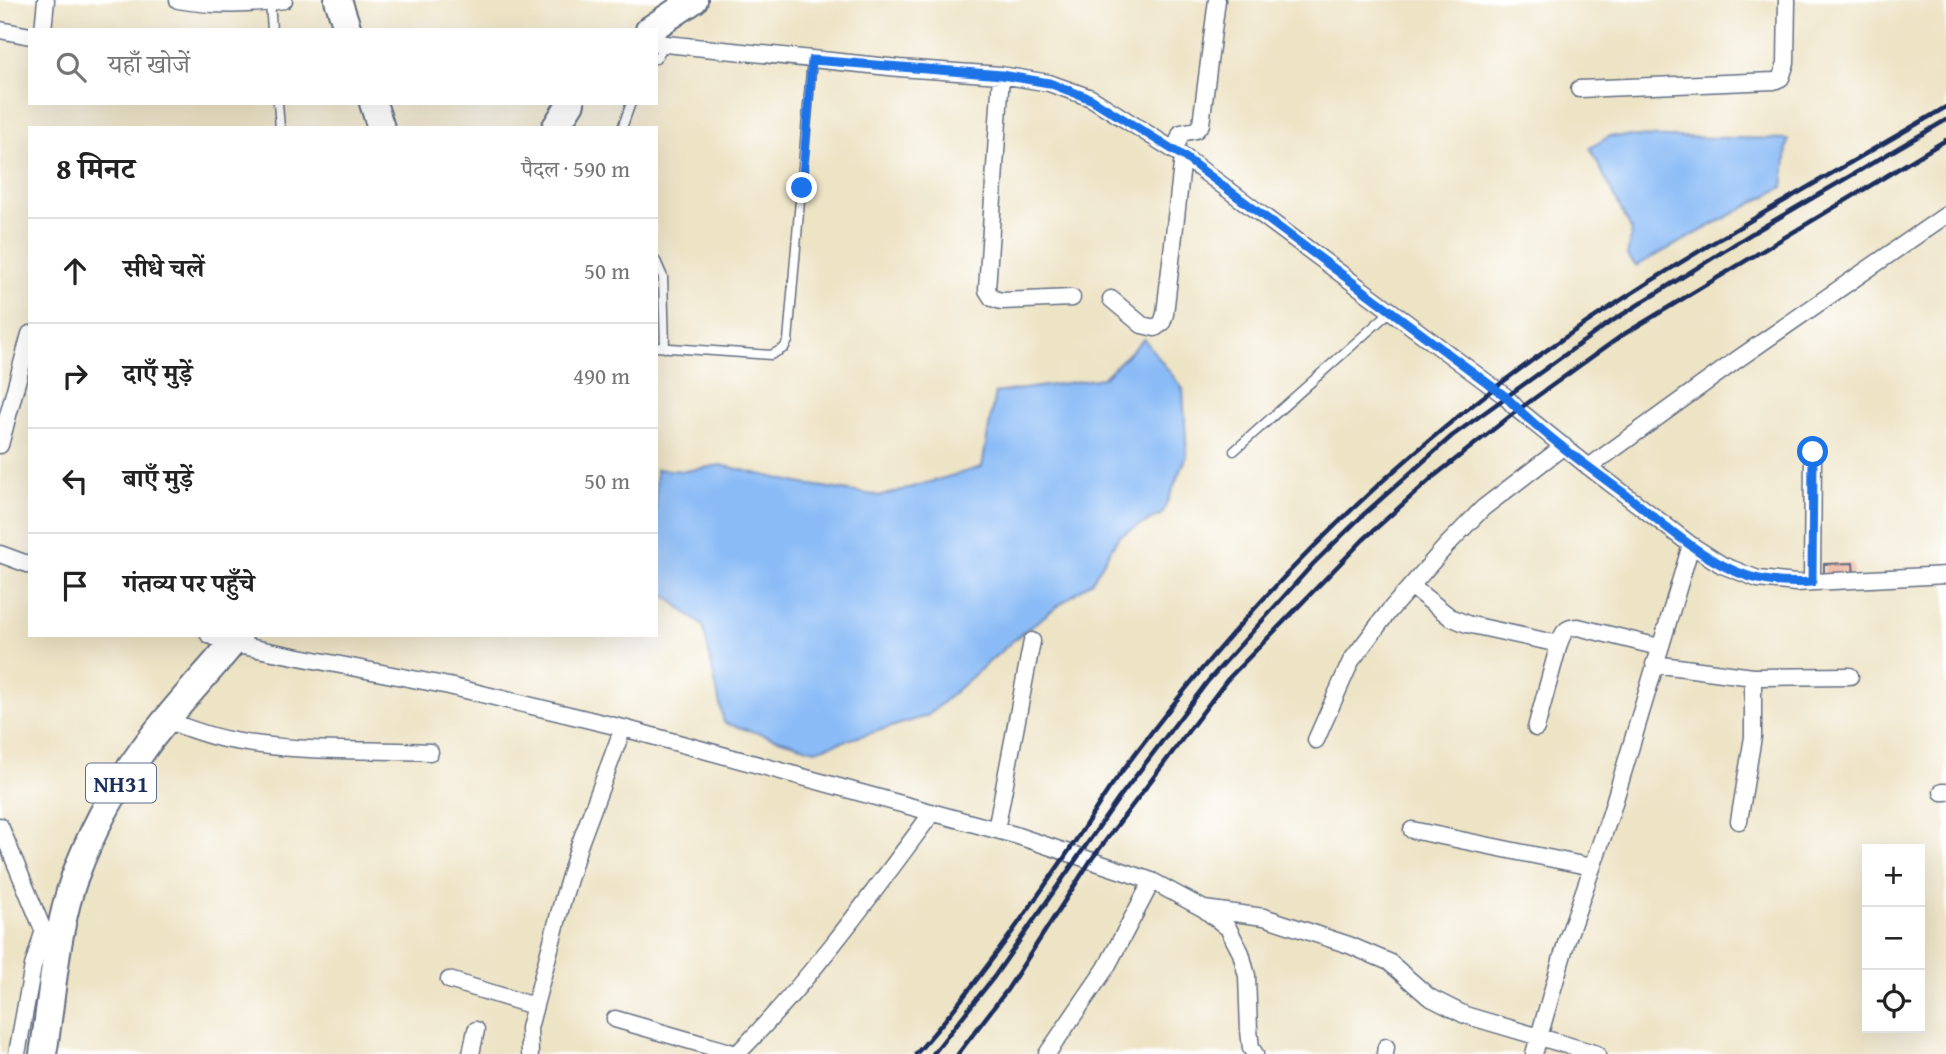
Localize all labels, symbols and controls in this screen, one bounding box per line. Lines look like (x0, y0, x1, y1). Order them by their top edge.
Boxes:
search box (28, 28, 658, 105)
text: यहाँ खोजें (108, 44, 190, 83)
icon: search (52, 48, 90, 86)
text: 8 मिनट (56, 146, 135, 190)
text: पैदल · 590 m (521, 152, 630, 185)
route end (786, 172, 817, 203)
text: सीधे चलें (123, 248, 204, 287)
icon: ahead (56, 252, 94, 290)
text: 50 m (584, 254, 630, 287)
text: दाएँ मुड़ें (123, 353, 192, 392)
icon: right (56, 357, 94, 395)
text: 490 m (573, 359, 630, 392)
route start (1797, 436, 1828, 467)
text: बाएँ मुड़ें (123, 458, 193, 497)
icon: left (56, 462, 94, 500)
text: 50 m (584, 464, 630, 497)
text: गंतव्य पर पहुँचे (123, 563, 255, 602)
icon: arrive (56, 567, 94, 605)
road number: NH31 (86, 764, 156, 803)
map controls (1862, 844, 1925, 1033)
button: + (1862, 844, 1925, 907)
button: − (1862, 907, 1925, 970)
button: locate (1862, 970, 1925, 1033)

